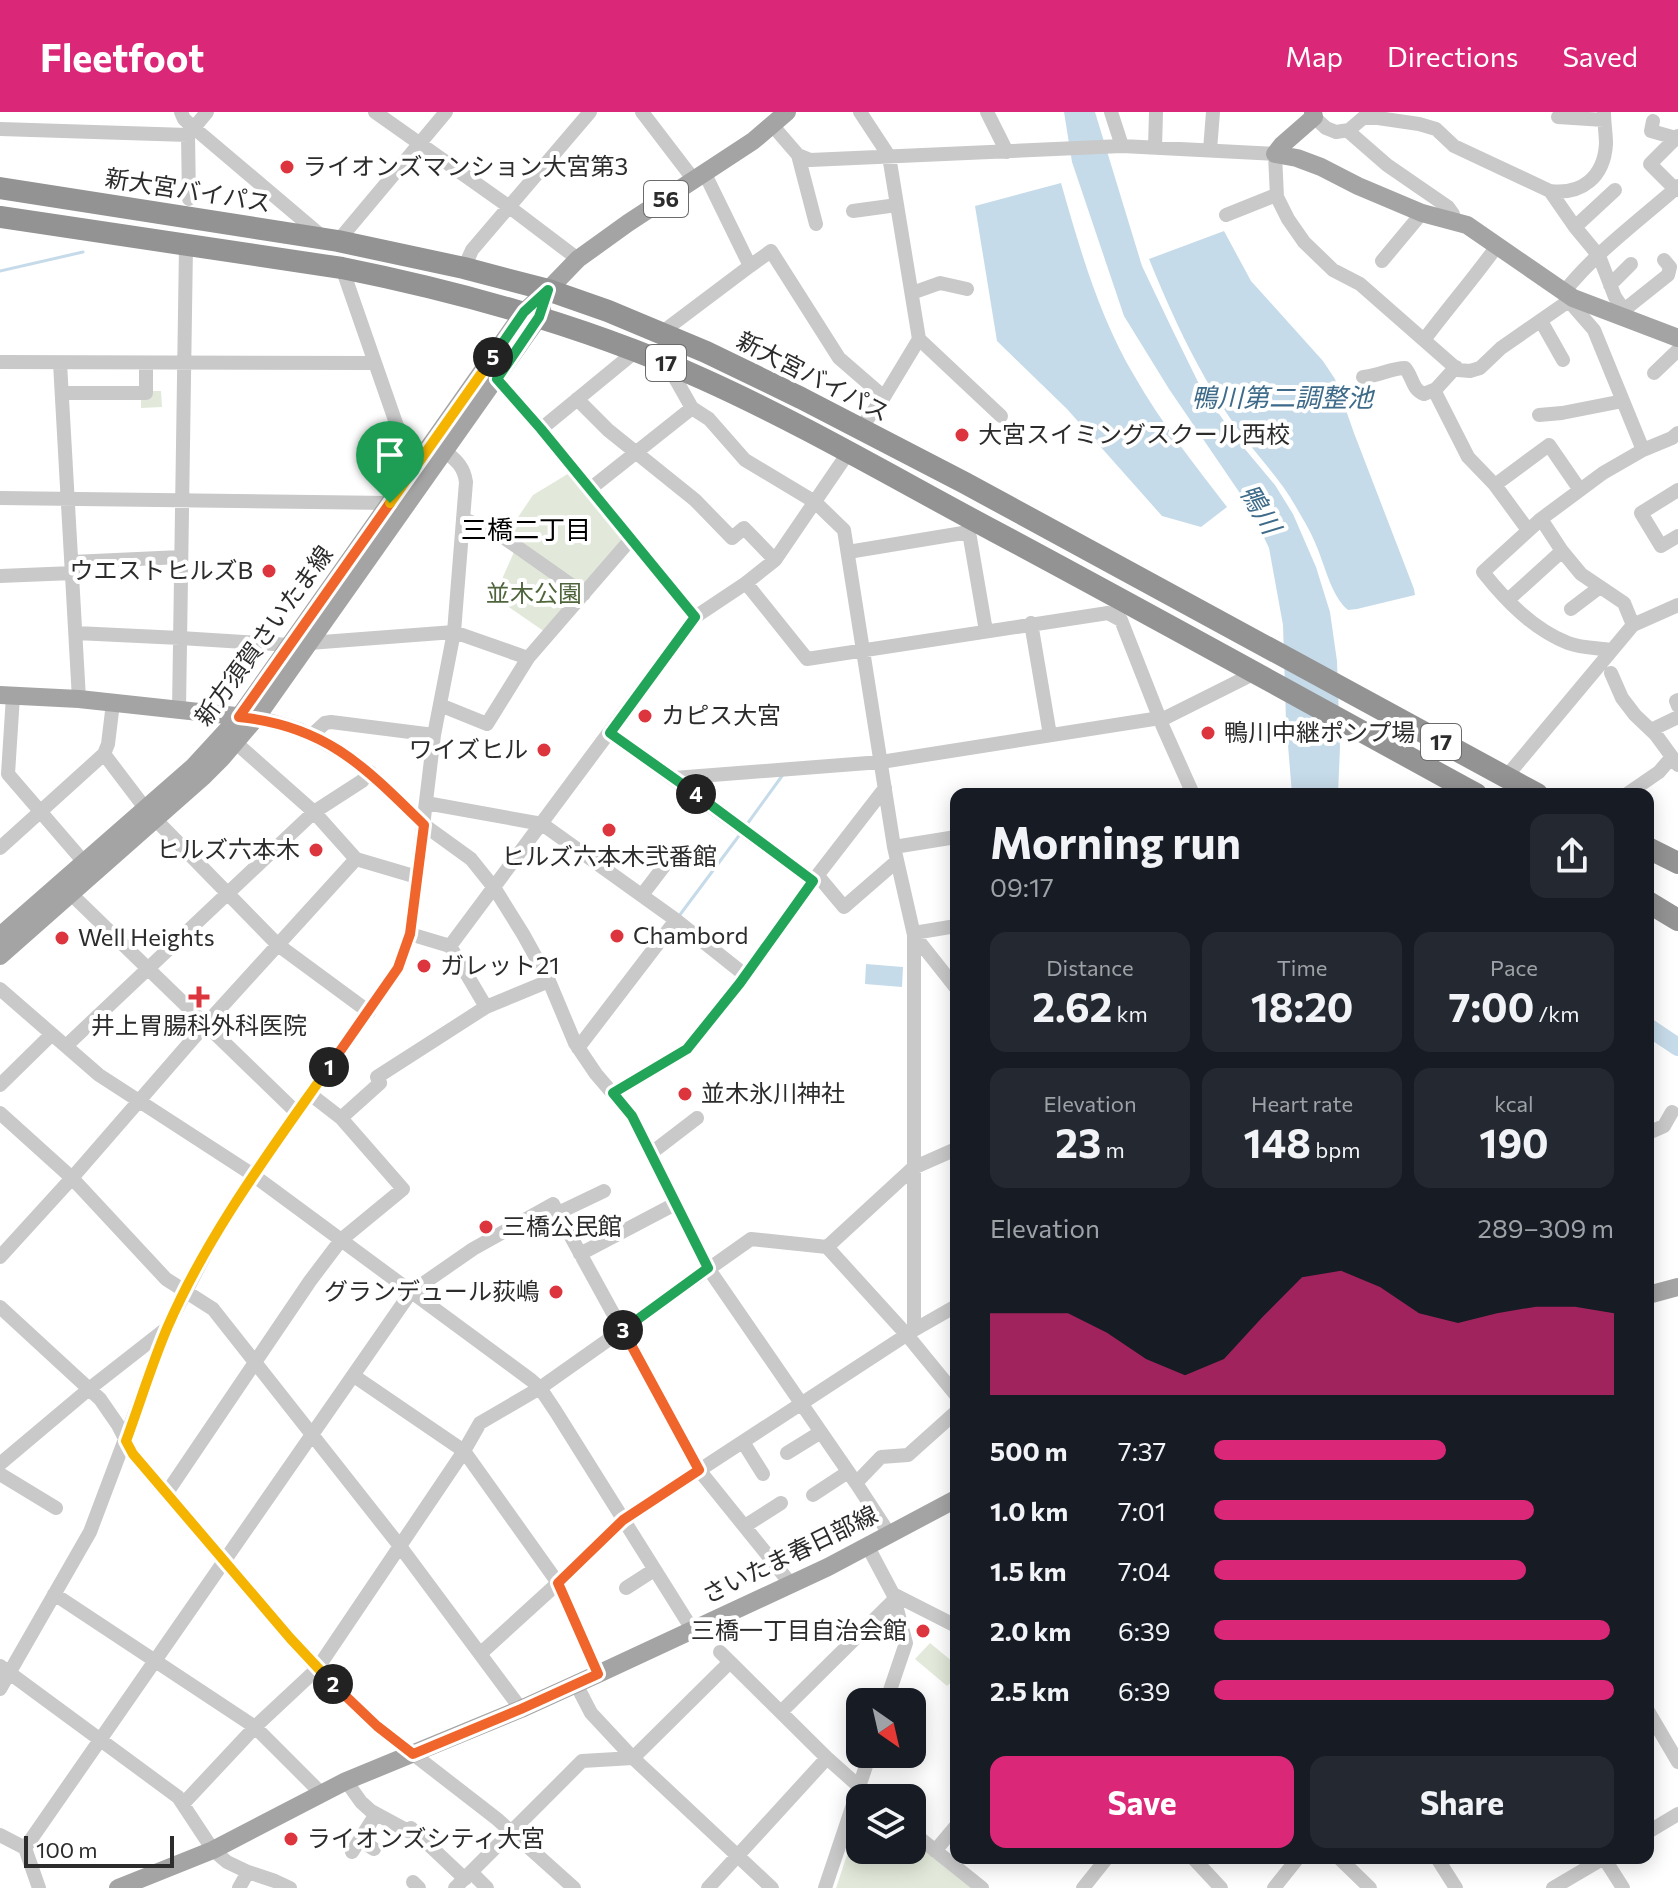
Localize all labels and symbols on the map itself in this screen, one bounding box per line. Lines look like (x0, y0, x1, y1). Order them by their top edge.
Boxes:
place label: ライオンズマンション大宮第3 (303, 151, 628, 180)
marker: ライオンズマンション大宮第3 (278, 158, 296, 176)
street label: 新大宮バイパス (103, 162, 273, 217)
road number: 56 (644, 181, 688, 217)
street label: 新大宮バイパス (732, 325, 895, 427)
pin: 5 (473, 337, 513, 377)
road number: 17 (646, 345, 686, 381)
water label: 鴨川第二調整池 (1191, 381, 1376, 412)
place label: 大宮スイミングスクール西校 (978, 419, 1290, 448)
pin (356, 421, 424, 503)
marker: 大宮スイミングスクール西校 (953, 426, 971, 444)
water label: 鴨川 (1235, 478, 1290, 541)
district label: 三橋二丁目 (461, 513, 591, 544)
street label: 新方須賀さいたま線 (188, 540, 338, 731)
place label: ウエストヒルズB (70, 555, 253, 584)
marker: ウエストヒルズB (260, 562, 278, 580)
park label: 並木公園 (486, 578, 582, 607)
place label: カピス大宮 (661, 700, 781, 729)
marker: カピス大宮 (636, 707, 654, 725)
place label: 鴨川中継ポンプ場 (1224, 717, 1415, 746)
marker: 鴨川中継ポンプ場 (1199, 724, 1217, 742)
road number: 17 (1421, 724, 1461, 760)
place label: ワイズヒル (409, 734, 528, 763)
marker: ワイズヒル (535, 741, 553, 759)
pin: 4 (676, 774, 716, 814)
marker: ヒルズ六本木弐番館 (600, 821, 618, 839)
place label: ヒルズ六本木 (156, 834, 300, 863)
marker: ヒルズ六本木 (307, 841, 325, 859)
place label: ヒルズ六本木弐番館 (501, 841, 717, 870)
place label: Chambord (633, 920, 748, 949)
place label: Well Heights (78, 922, 215, 951)
marker: Chambord (608, 927, 626, 945)
marker: Well Heights (53, 929, 71, 947)
place label: ガレット21 (440, 950, 560, 979)
marker: ガレット21 (415, 957, 433, 975)
marker: 井上胃腸科外科医院 (188, 986, 210, 1008)
place label: 井上胃腸科外科医院 (91, 1010, 307, 1039)
pin: 1 (309, 1047, 349, 1087)
place label: 並木氷川神社 (701, 1078, 845, 1107)
marker: 並木氷川神社 (676, 1085, 694, 1103)
place label: 三橋公民館 (502, 1211, 622, 1240)
marker: 三橋公民館 (477, 1218, 495, 1236)
place label: グランデュール荻嶋 (324, 1276, 540, 1305)
marker: グランデュール荻嶋 (547, 1283, 565, 1301)
pin: 3 (603, 1310, 643, 1350)
street label: さいたま春日部線 (697, 1499, 882, 1609)
place label: 三橋一丁目自治会館 (691, 1615, 907, 1644)
marker: 三橋一丁目自治会館 (914, 1622, 932, 1640)
pin: 2 (313, 1664, 353, 1704)
north arrow (846, 1688, 926, 1768)
place label: ライオンズシティ大宮 (307, 1823, 545, 1852)
marker: ライオンズシティ大宮 (282, 1830, 300, 1848)
scale bar (24, 1832, 174, 1868)

